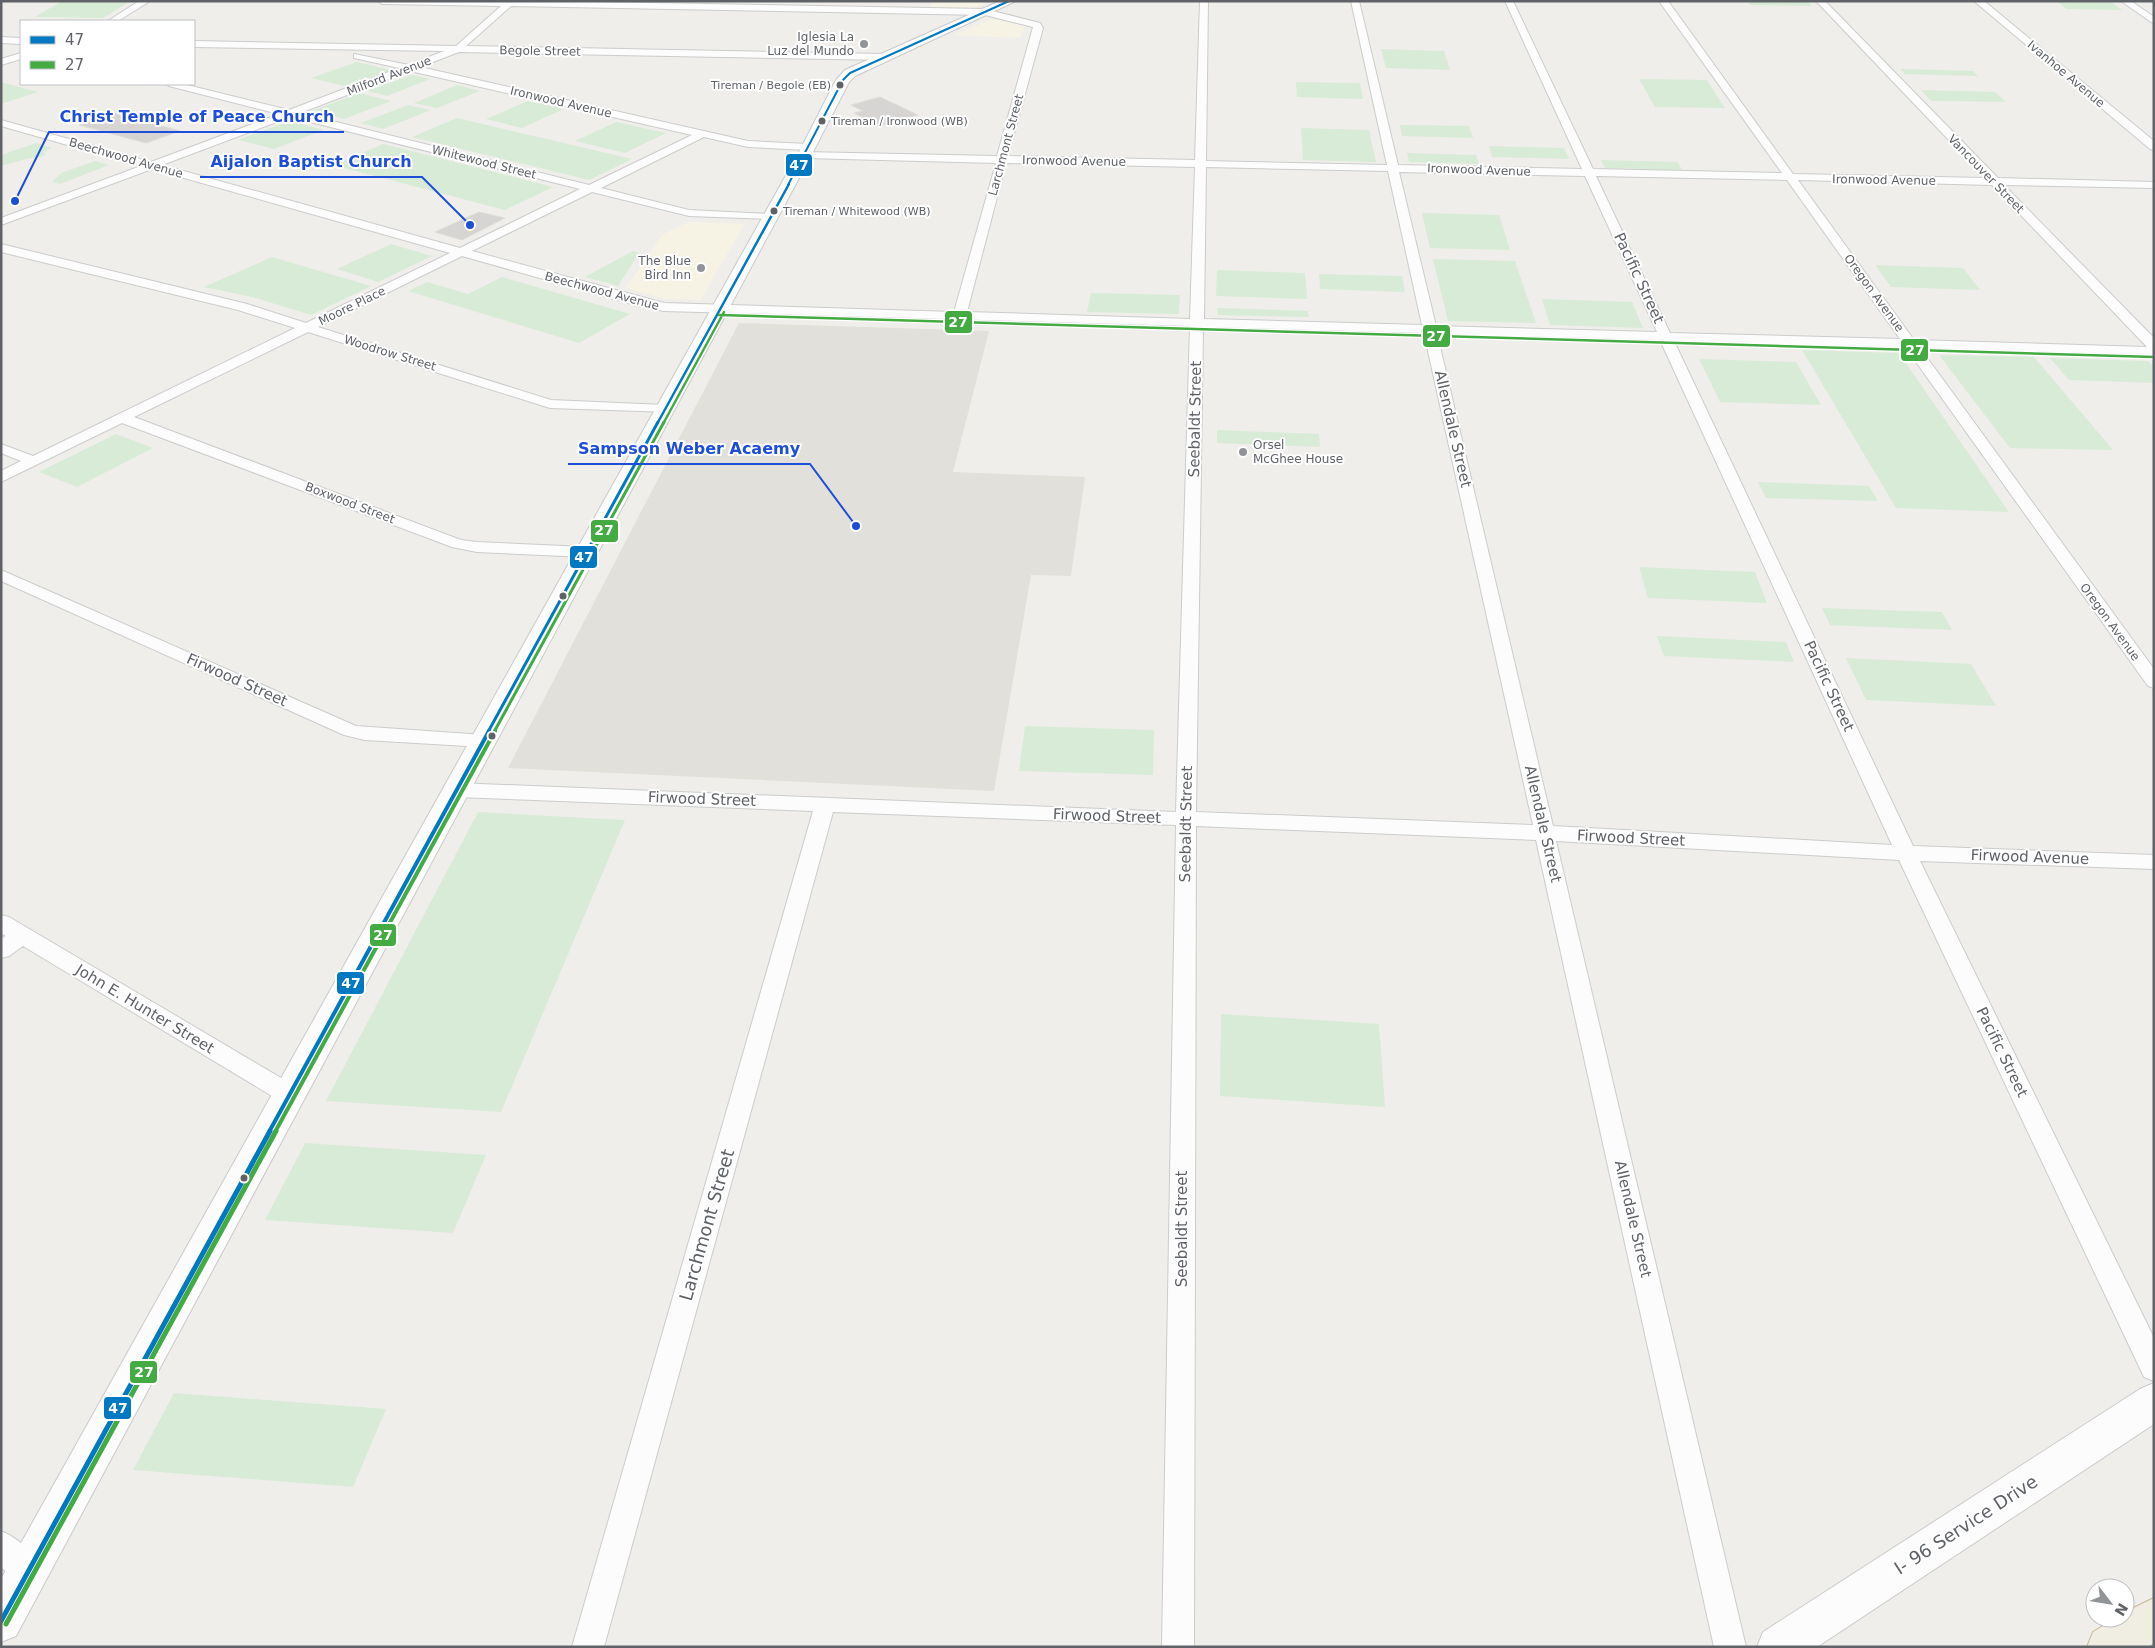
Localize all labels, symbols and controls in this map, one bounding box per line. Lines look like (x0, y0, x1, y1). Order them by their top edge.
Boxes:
legend (20, 20, 195, 85)
place label: Iglesia La Luz del Mundo (767, 30, 854, 58)
text: 47 (65, 31, 84, 49)
marker: Iglesia La Luz del Mundo (858, 38, 870, 50)
street label: Ivanhoe Avenue (2025, 38, 2107, 110)
street label: Begole Street (499, 43, 581, 59)
street label: Milford Avenue (345, 53, 433, 99)
text: 27 (65, 56, 84, 74)
place label: Tireman / Begole (EB) (710, 79, 831, 92)
marker: Tireman / Begole (EB) (835, 80, 845, 90)
street label: Ironwood Avenue (509, 84, 613, 120)
street label: Larchmont Street (986, 92, 1026, 197)
callout: Christ Temple of Peace Church (49, 101, 344, 132)
text: Christ Temple of Peace Church (59, 107, 335, 126)
place label: Tireman / Ironwood (WB) (830, 115, 968, 128)
marker: Tireman / Ironwood (WB) (817, 116, 827, 126)
street label: Vancouver Street (1945, 132, 2027, 216)
street label: Beechwood Avenue (67, 135, 185, 181)
street label: Whitewood Street (430, 142, 538, 182)
callout: Aijalon Baptist Church (200, 146, 422, 177)
text: Aijalon Baptist Church (210, 152, 412, 171)
line badge: 47 (785, 153, 813, 177)
street label: Ironwood Avenue (1022, 153, 1126, 169)
text: 47 (789, 157, 809, 173)
street label: Ironwood Avenue (1427, 161, 1531, 179)
street label: Ironwood Avenue (1832, 172, 1936, 188)
place label: Tireman / Whitewood (WB) (782, 205, 931, 218)
marker: Tireman / Whitewood (WB) (769, 206, 779, 216)
street label: Pacific Street (1610, 230, 1668, 326)
street label: Oregon Avenue (1841, 251, 1907, 335)
place label: The Blue Bird Inn (637, 254, 691, 282)
marker: The Blue Bird Inn (695, 262, 707, 274)
street label: Beechwood Avenue (543, 269, 661, 313)
street label: Moore Place (316, 284, 388, 328)
line badge: 27 (944, 310, 973, 334)
text: 27 (948, 314, 968, 330)
line badge: 27 (1422, 324, 1451, 348)
text: 27 (1426, 328, 1446, 344)
street label: Woodrow Street (342, 332, 438, 374)
line badge: 27 (1900, 338, 1929, 362)
text: 27 (1905, 342, 1925, 358)
street label: Seebaldt Street (1185, 360, 1205, 477)
street label: Allendale Street (1431, 369, 1475, 489)
callout: Sampson Weber Acaemy (568, 433, 810, 464)
place label: Orsel McGhee House (1253, 438, 1343, 466)
text: Sampson Weber Acaemy (578, 439, 801, 458)
marker: Orsel McGhee House (1237, 446, 1249, 458)
street label: Boxwood Street (303, 479, 397, 527)
line badge: 27 (590, 519, 619, 543)
text: 27 (594, 522, 614, 538)
line badge: 47 (569, 545, 598, 569)
text: 47 (574, 549, 594, 565)
street label: Oregon Avenue (2077, 580, 2143, 664)
unlabelled marker (558, 591, 568, 601)
street label: Pacific Street (1800, 638, 1858, 734)
street label: Firwood Street (184, 650, 290, 710)
unlabelled marker (487, 731, 497, 741)
street label: Allendale Street (1521, 764, 1565, 884)
street label: Seebaldt Street (1176, 765, 1196, 882)
street label: Firwood Street (648, 788, 757, 810)
street label: Firwood Street (1053, 805, 1162, 827)
street label: Firwood Street (1576, 826, 1686, 850)
street label: Firwood Avenue (1970, 846, 2090, 868)
line badge: 27 (369, 923, 397, 947)
text: 27 (373, 927, 393, 943)
street label: John E. Hunter Street (72, 960, 218, 1058)
line badge: 47 (336, 971, 365, 995)
text: 47 (341, 975, 361, 991)
street label: Pacific Street (1972, 1004, 2032, 1100)
street label: Larchmont Street (675, 1147, 738, 1303)
street label: Allendale Street (1611, 1159, 1655, 1279)
street label: Seebaldt Street (1173, 1171, 1191, 1287)
unlabelled marker (239, 1173, 249, 1183)
line badge: 27 (129, 1360, 158, 1384)
text: 27 (134, 1364, 154, 1380)
line badge: 47 (103, 1396, 132, 1420)
text: 47 (108, 1400, 128, 1416)
street label: I- 96 Service Drive (1890, 1470, 2041, 1579)
north arrow (2085, 1578, 2135, 1628)
text: N (2111, 1601, 2131, 1619)

